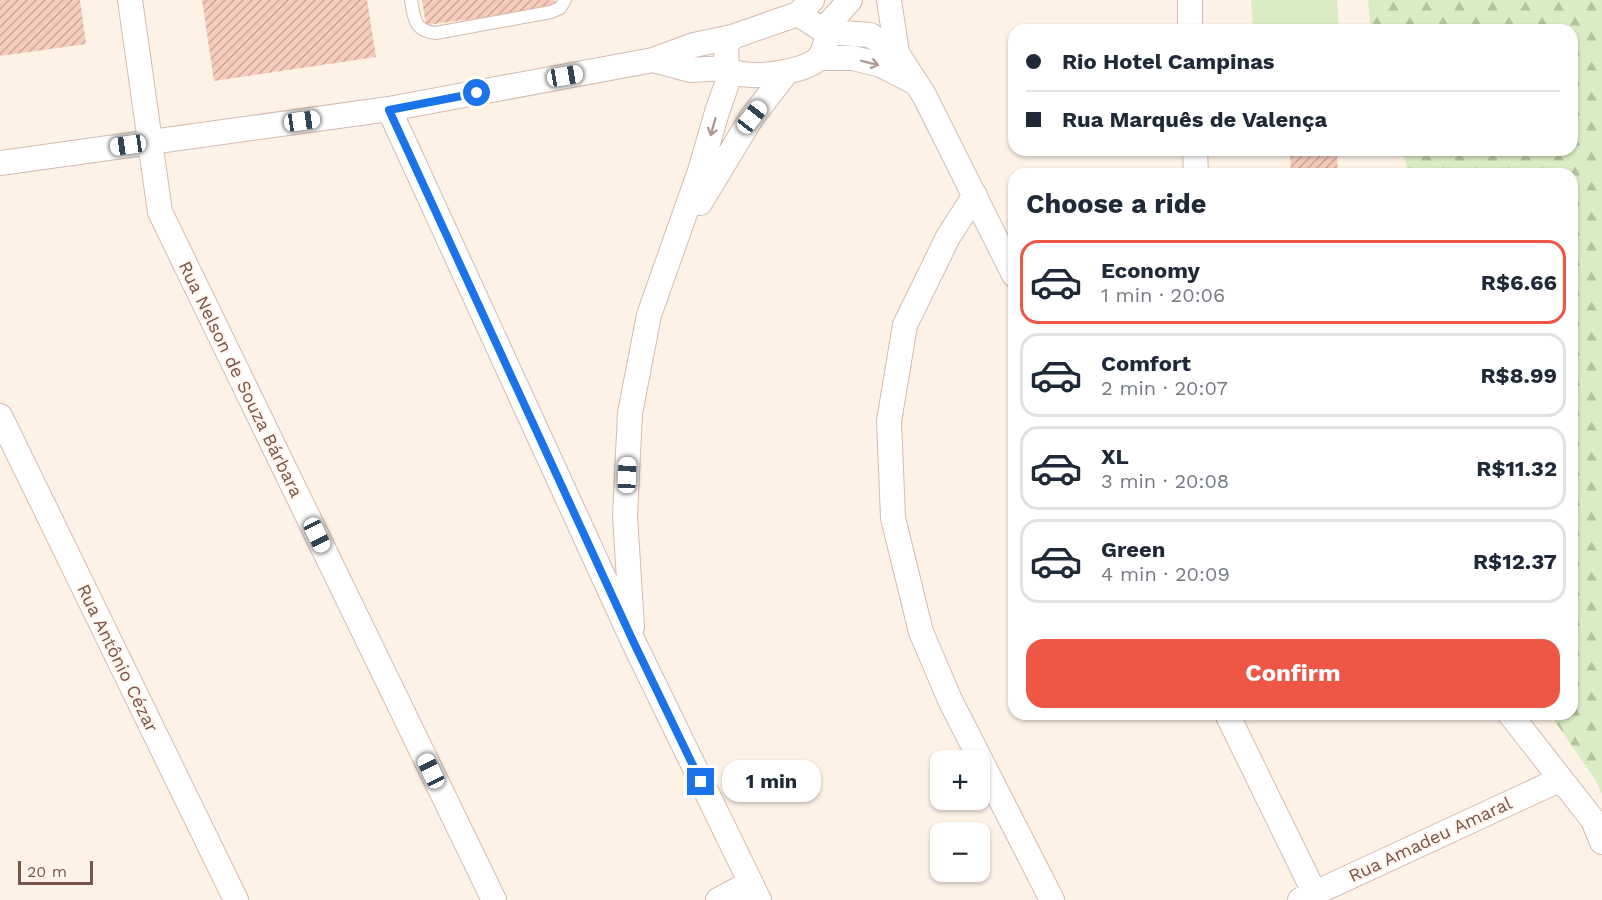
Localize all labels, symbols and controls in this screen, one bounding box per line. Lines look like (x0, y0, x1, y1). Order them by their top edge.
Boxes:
text: Rio Hotel Campinas (1062, 49, 1275, 74)
one-way arrow (860, 57, 879, 69)
car (546, 64, 584, 88)
route start (463, 79, 490, 106)
car (734, 97, 770, 137)
text: Rua Marquês de Valença (1062, 107, 1327, 132)
car (283, 110, 321, 132)
one-way arrow (707, 117, 718, 136)
car (109, 134, 147, 156)
text: Choose a ride (1026, 188, 1206, 220)
icon: car (1029, 255, 1083, 309)
street label: Rua Nelson de Souza Bárbara (175, 257, 307, 501)
text: Economy (1101, 258, 1200, 283)
text: R$6.66 (1481, 270, 1557, 295)
text: 1 min · 20:06 (1101, 283, 1225, 307)
icon: car (1029, 348, 1083, 402)
text: Comfort (1101, 351, 1191, 376)
text: R$8.99 (1480, 363, 1557, 388)
text: 2 min · 20:07 (1101, 376, 1228, 400)
icon: car (1029, 441, 1083, 495)
text: XL (1101, 444, 1129, 469)
text: R$11.32 (1476, 456, 1557, 481)
car (617, 457, 637, 493)
text: 3 min · 20:08 (1101, 469, 1229, 493)
car (301, 515, 333, 555)
icon: car (1029, 534, 1083, 588)
text: Green (1101, 537, 1165, 562)
text: R$12.37 (1473, 549, 1557, 574)
text: 4 min · 20:09 (1101, 562, 1230, 586)
street label: Rua Antônio Cézar (73, 581, 163, 735)
button: Confirm (1026, 639, 1560, 708)
map controls (930, 750, 990, 882)
button: + (930, 750, 990, 810)
car (415, 751, 447, 791)
callout: 1 min (722, 761, 821, 803)
route end (687, 768, 714, 795)
text: 1 min (746, 769, 797, 793)
street label: Rua Amadeu Amaral (1345, 792, 1515, 886)
button: − (930, 822, 990, 882)
scale bar (18, 858, 93, 886)
text: 20 m (27, 862, 67, 881)

